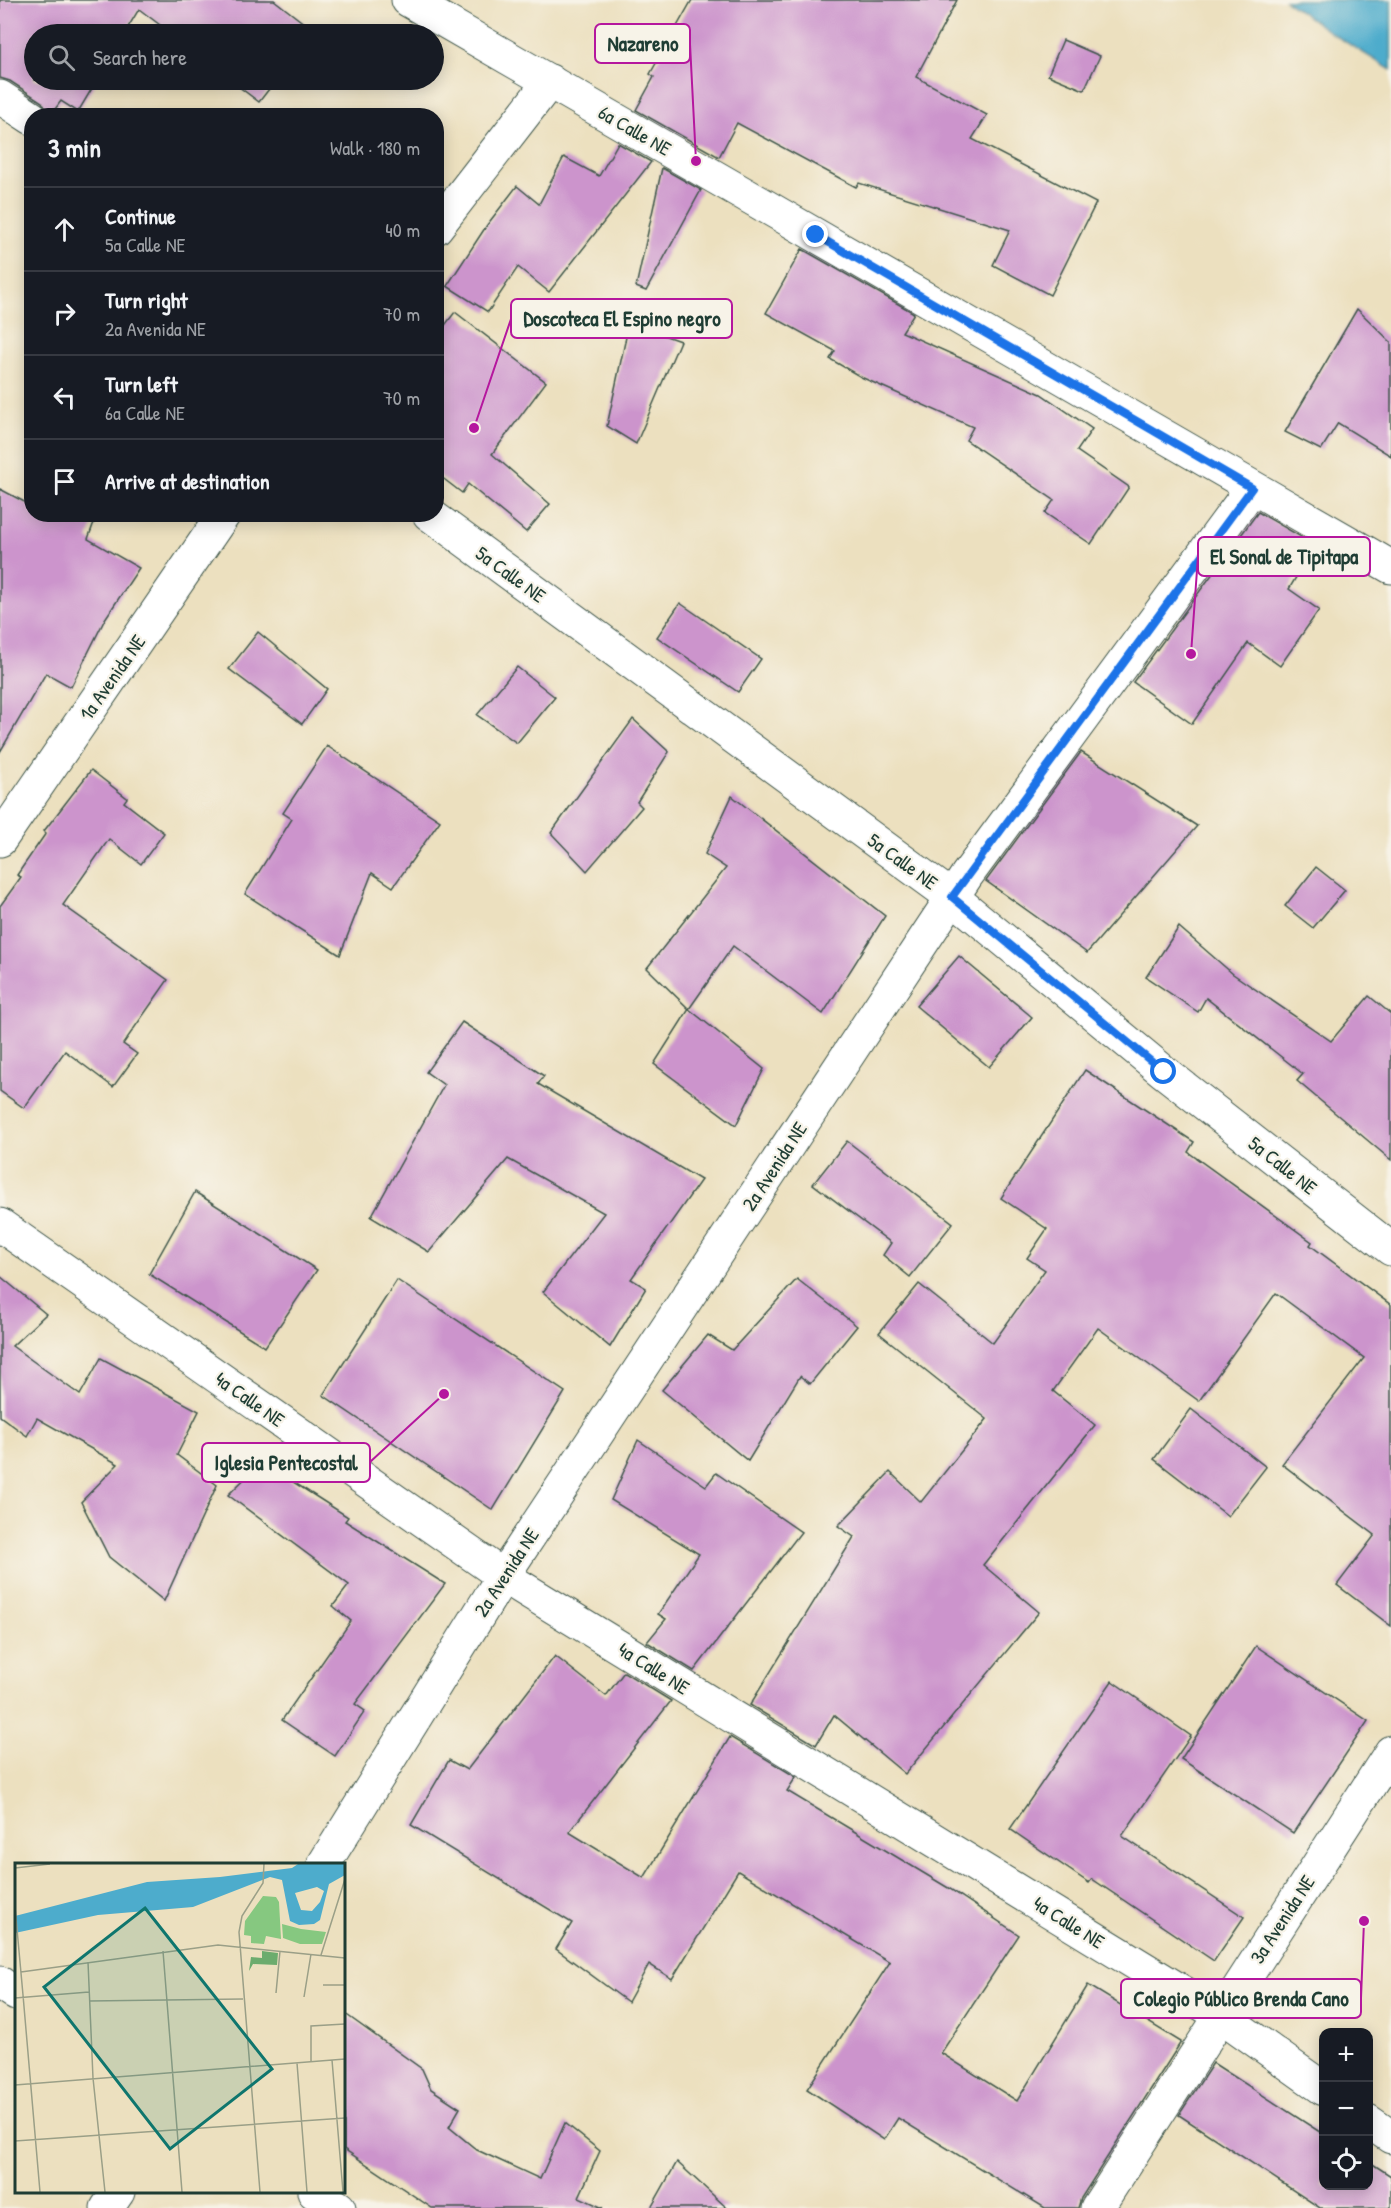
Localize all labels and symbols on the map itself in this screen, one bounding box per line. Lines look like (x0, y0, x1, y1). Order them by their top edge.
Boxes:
callout: Nazareno (595, 24, 690, 63)
text: Nazareno (607, 29, 679, 58)
street label: 6a Calle NE (594, 98, 676, 162)
route end (802, 221, 828, 247)
callout: Doscoteca El Espino negro (511, 299, 732, 338)
text: Doscoteca El Espino negro (523, 304, 721, 334)
callout: El Sonal de Tipitapa (1198, 537, 1370, 576)
street label: 5a Calle NE (471, 539, 552, 609)
text: El Sonal de Tipitapa (1210, 542, 1359, 572)
street label: 1a Avenida NE (73, 629, 151, 725)
street label: 5a Calle NE (863, 826, 944, 896)
route start (1150, 1058, 1176, 1084)
street label: 2a Avenida NE (735, 1116, 813, 1216)
street label: 5a Calle NE (1243, 1130, 1323, 1200)
street label: 4a Calle NE (210, 1365, 290, 1433)
callout: Iglesia Pentecostal (202, 1443, 370, 1482)
text: Iglesia Pentecostal (214, 1448, 358, 1478)
street label: 2a Avenida NE (467, 1522, 545, 1622)
street label: 4a Calle NE (613, 1636, 695, 1701)
inset map (15, 1863, 345, 2193)
street label: 3a Avenida NE (1243, 1869, 1321, 1968)
street label: 4a Calle NE (1028, 1890, 1110, 1955)
callout: Colegio Público Brenda Cano (1121, 1979, 1361, 2018)
text: Colegio Público Brenda Cano (1133, 1984, 1349, 2014)

